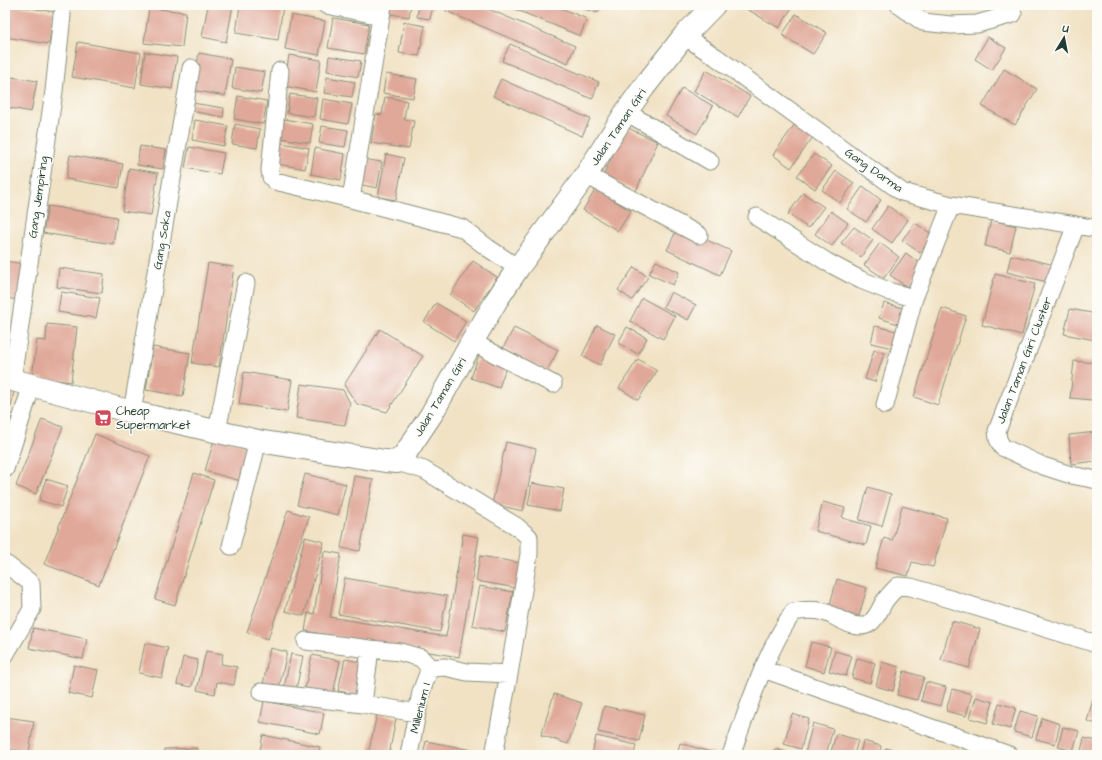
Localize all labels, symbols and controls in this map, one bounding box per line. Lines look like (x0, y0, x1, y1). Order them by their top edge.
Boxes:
north arrow (1044, 18, 1084, 58)
text: U (1060, 21, 1070, 37)
street label: Jalan Taman Giri (586, 85, 651, 169)
street label: Gang Darma (841, 144, 906, 198)
street label: Gang Jempiring (24, 155, 54, 239)
street label: Gang Soka (149, 209, 177, 271)
street label: Jalan Taman Giri Cluster (992, 294, 1057, 426)
street label: Jalan Taman Giri (410, 354, 471, 440)
place label: Cheap Supermarket (116, 403, 191, 434)
supermarket icon: Cheap Supermarket (93, 408, 113, 428)
street label: Millenium 1 (406, 681, 435, 735)

